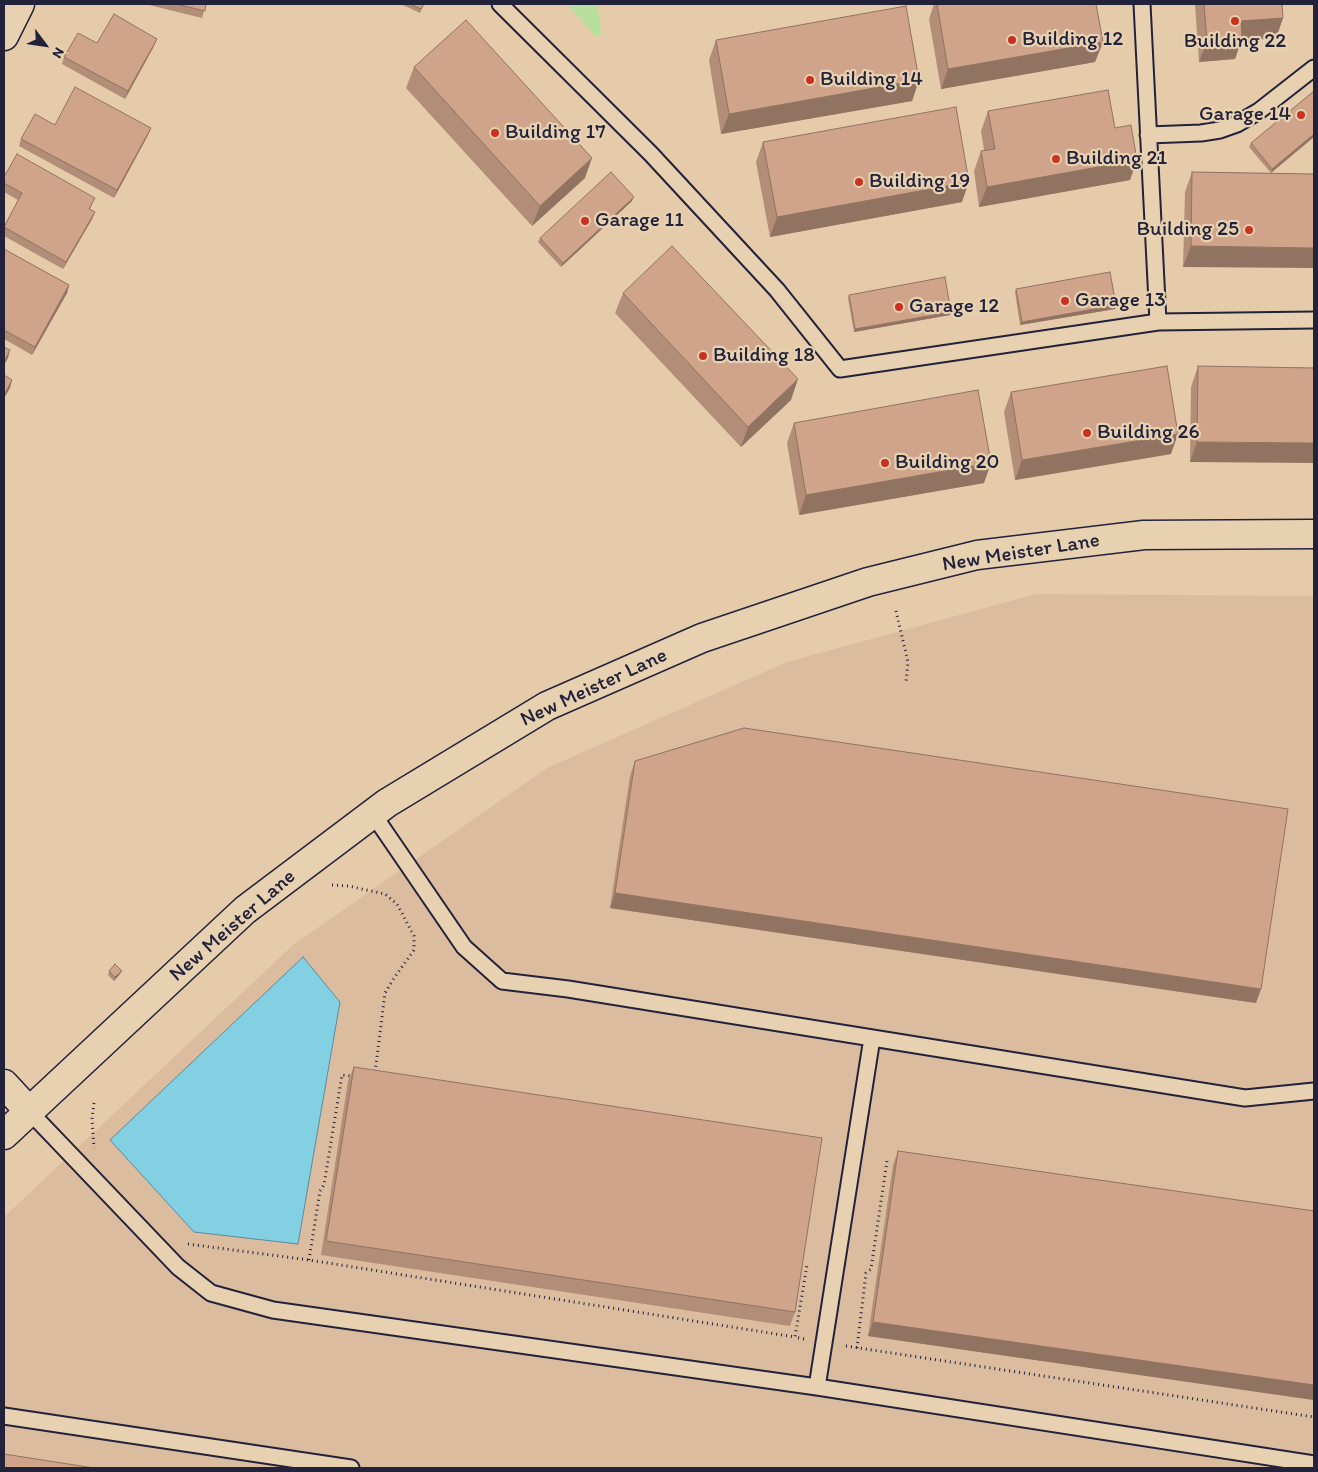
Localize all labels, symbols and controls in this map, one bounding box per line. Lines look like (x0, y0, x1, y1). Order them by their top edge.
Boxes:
marker: Building 22 (1229, 15, 1241, 27)
north arrow (20, 20, 70, 70)
place label: Building 12 (1022, 27, 1123, 53)
place label: Building 22 (1184, 29, 1286, 55)
marker: Building 12 (1006, 34, 1018, 46)
text: N (49, 45, 68, 61)
place label: Building 14 (820, 67, 923, 93)
marker: Building 14 (804, 74, 816, 86)
place label: Garage 14 (1199, 102, 1291, 128)
marker: Garage 14 (1295, 109, 1307, 121)
place label: Building 17 (505, 120, 606, 146)
marker: Building 17 (489, 127, 501, 139)
place label: Building 21 (1066, 146, 1167, 172)
marker: Building 21 (1050, 153, 1062, 165)
place label: Building 19 (869, 169, 970, 195)
marker: Building 19 (853, 176, 865, 188)
place label: Garage 11 (595, 208, 684, 234)
marker: Garage 11 (579, 215, 591, 227)
place label: Building 25 (1136, 217, 1239, 243)
marker: Building 25 (1243, 224, 1255, 236)
place label: Garage 13 (1075, 288, 1166, 314)
place label: Garage 12 (909, 294, 999, 320)
marker: Garage 13 (1059, 295, 1071, 307)
marker: Garage 12 (893, 301, 905, 313)
place label: Building 18 (713, 343, 815, 369)
marker: Building 18 (697, 350, 709, 362)
place label: Building 26 (1097, 420, 1200, 446)
marker: Building 26 (1081, 427, 1093, 439)
place label: Building 20 (895, 450, 999, 476)
marker: Building 20 (879, 457, 891, 469)
street label: New Meister Lane (941, 528, 1101, 578)
street label: New Meister Lane (517, 643, 671, 733)
street label: New Meister Lane (165, 864, 301, 988)

